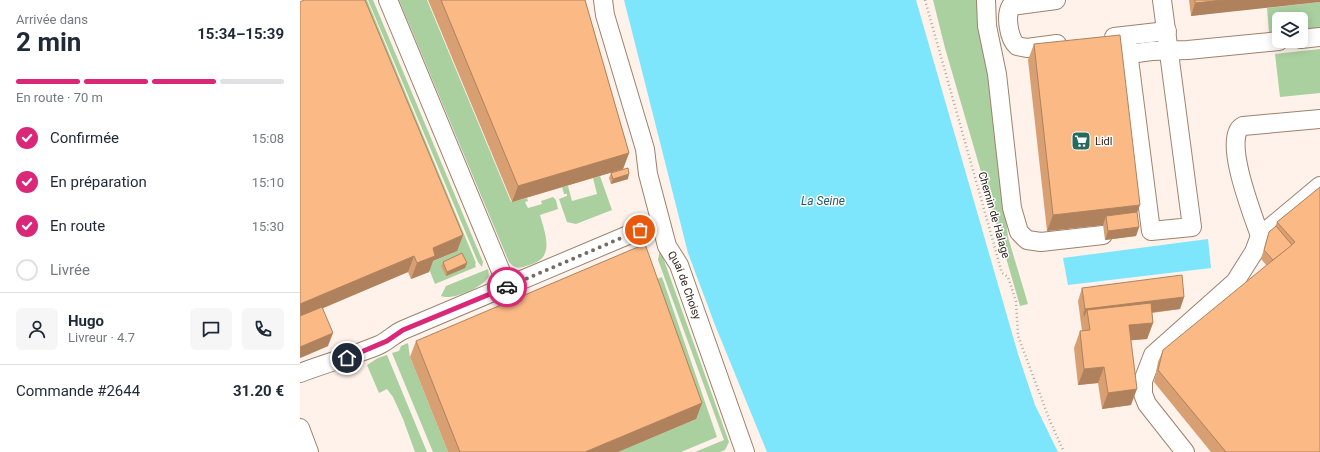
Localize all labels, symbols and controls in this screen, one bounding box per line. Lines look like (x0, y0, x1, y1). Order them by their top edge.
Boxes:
text: Arrivée dans (16, 12, 88, 27)
map controls (1272, 12, 1308, 48)
button: layers (1272, 12, 1308, 48)
text: 15:34–15:39 (197, 25, 284, 43)
text: 2 min (16, 27, 81, 57)
text: En route · 70 m (16, 90, 103, 105)
icon: check (16, 127, 38, 149)
text: Confirmée (50, 129, 119, 147)
supermarket icon: Lidl (1070, 130, 1092, 152)
text: 15:08 (252, 131, 284, 146)
place label: Lidl (1095, 135, 1112, 148)
street label: Chemin de Halage (975, 170, 1013, 260)
icon: check (16, 171, 38, 193)
text: En préparation (50, 173, 147, 191)
text: 15:10 (252, 175, 284, 190)
water label: La Seine (801, 194, 845, 208)
pin (623, 213, 657, 247)
icon: check (16, 215, 38, 237)
text: En route (50, 217, 105, 235)
text: 15:30 (252, 219, 284, 234)
icon: bag (629, 219, 651, 241)
street label: Quai de Choisy (665, 248, 704, 322)
text: Livrée (50, 261, 90, 279)
courier (487, 267, 527, 307)
icon: car (496, 276, 518, 298)
button: person (16, 308, 58, 350)
button: chat (190, 308, 232, 350)
button: phone (242, 308, 284, 350)
text: Hugo (68, 312, 104, 330)
text: Livreur · 4.7 (68, 330, 135, 345)
pin (330, 341, 364, 375)
icon: home (336, 347, 358, 369)
text: Commande #2644 (16, 382, 140, 400)
text: 31.20 € (233, 382, 284, 400)

